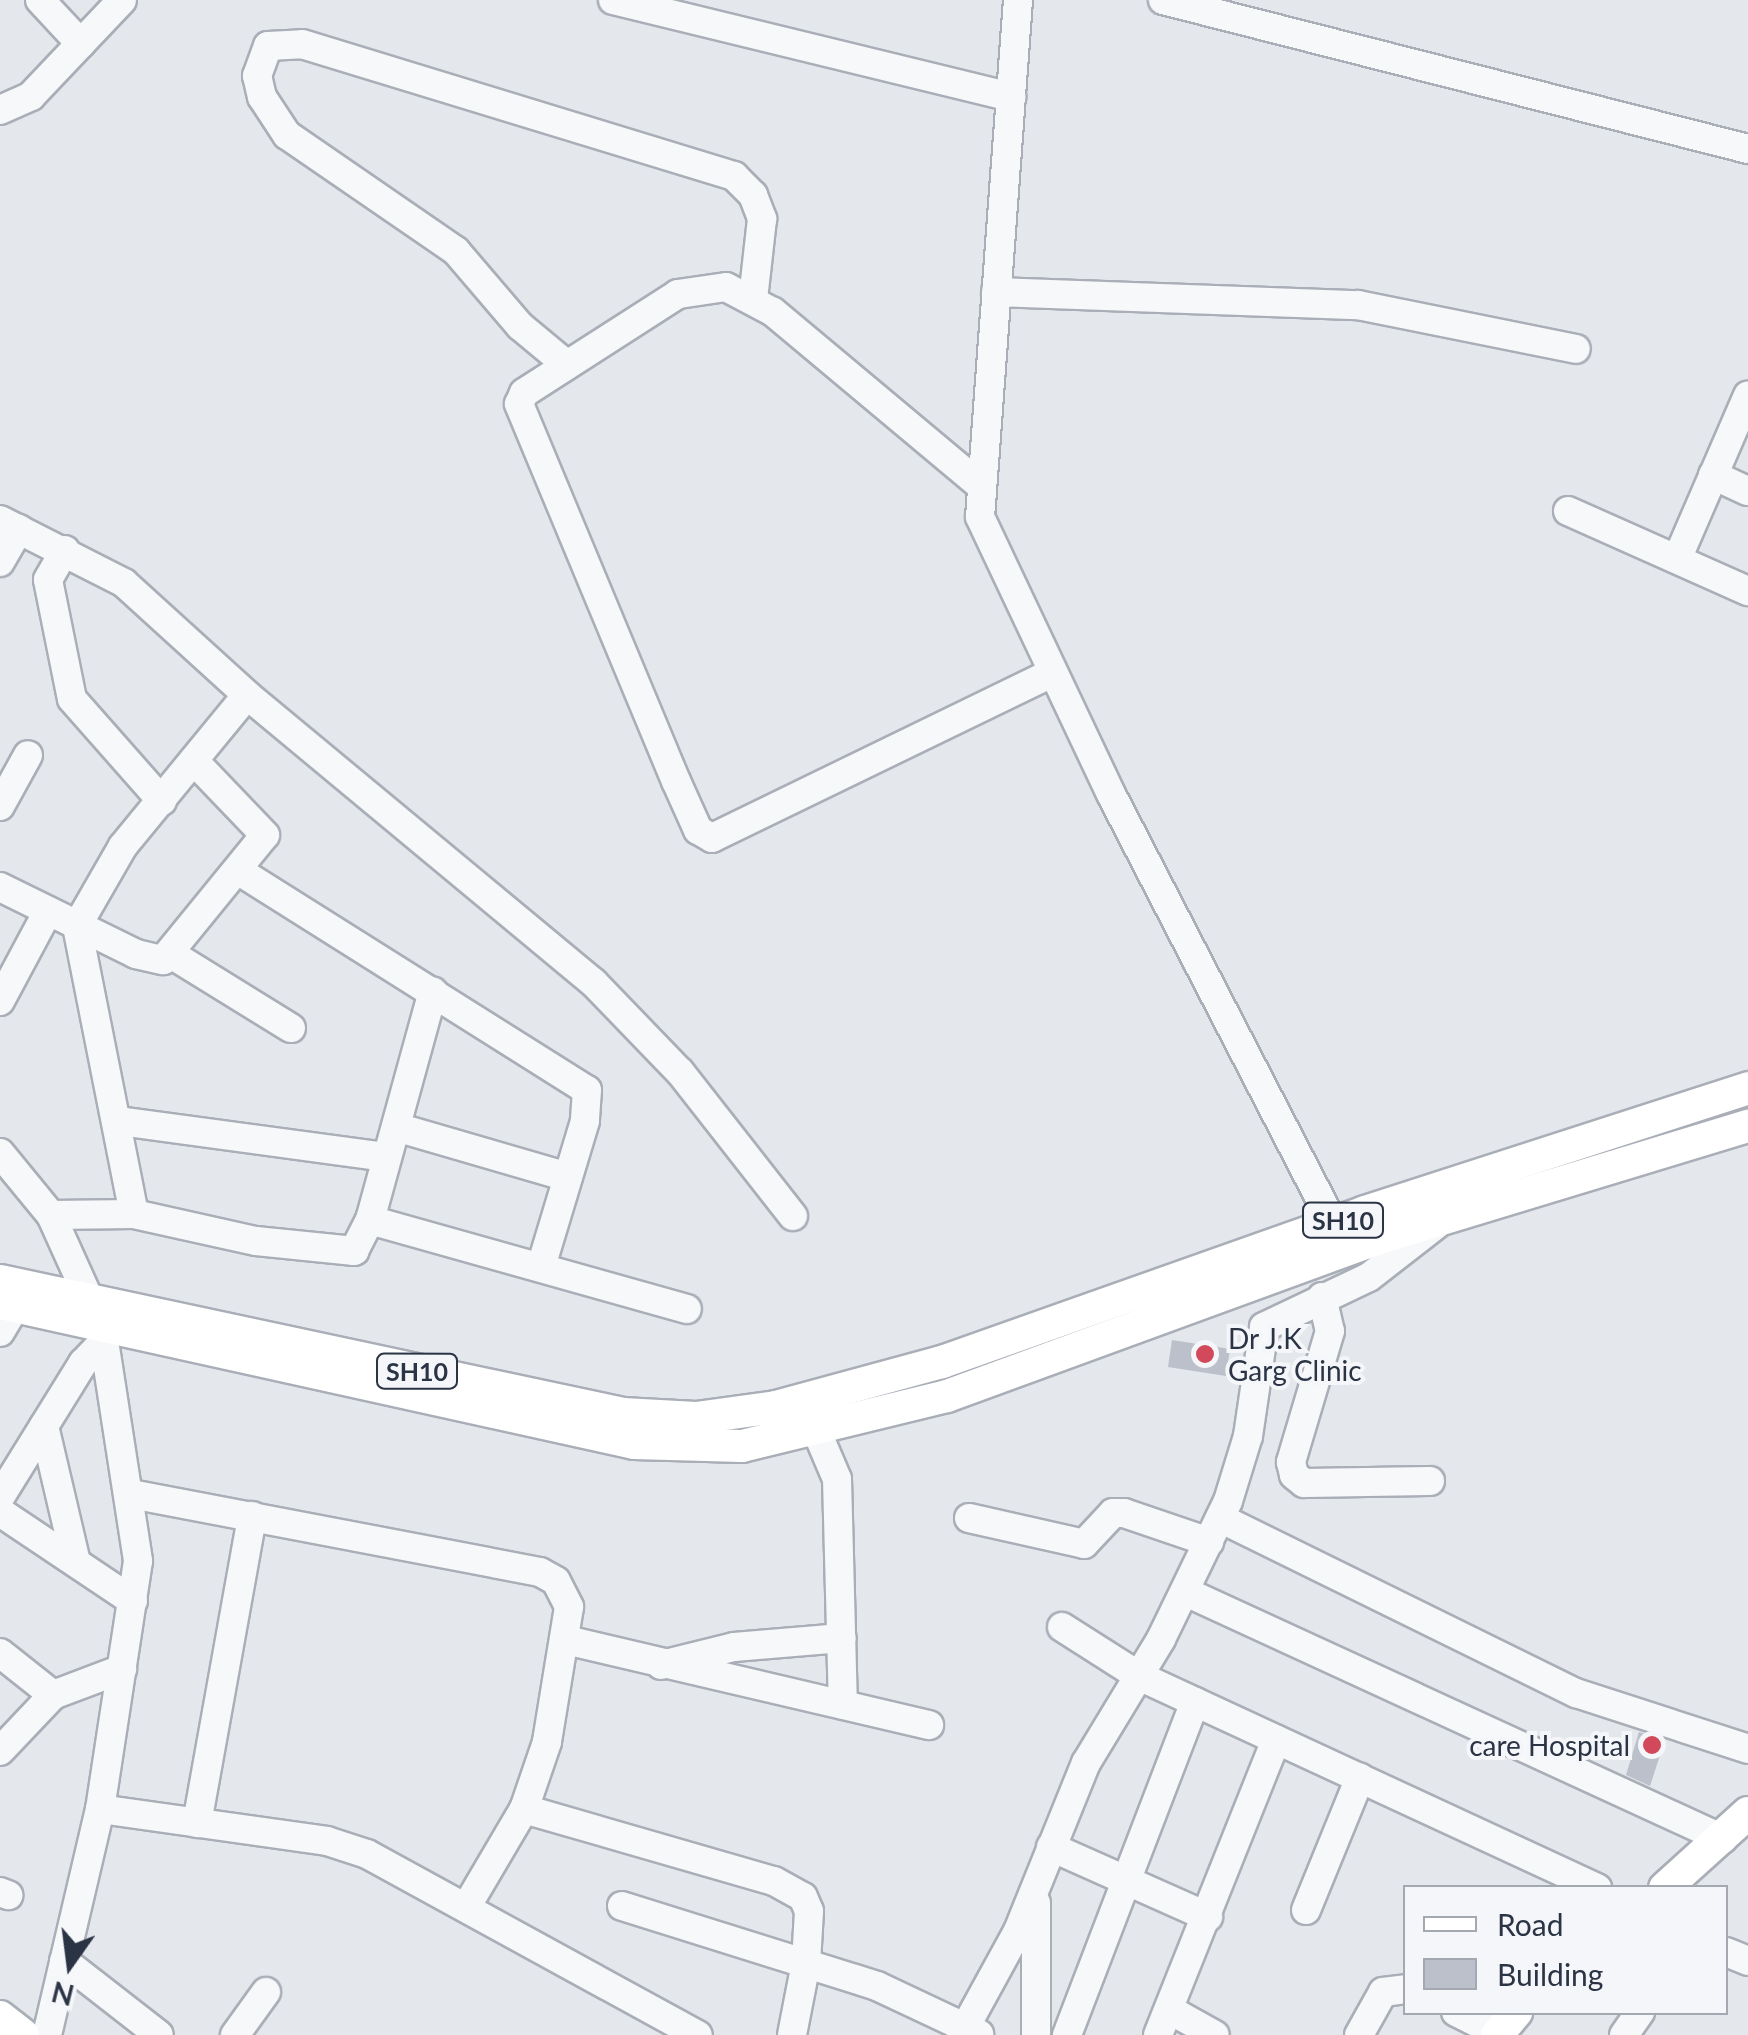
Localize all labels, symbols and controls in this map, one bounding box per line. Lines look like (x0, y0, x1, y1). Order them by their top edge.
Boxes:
road number: SH10 (1300, 1200, 1386, 1240)
place label: Dr J.K Garg Clinic (1228, 1321, 1362, 1387)
marker: Dr J.K Garg Clinic (1192, 1341, 1218, 1367)
road number: SH10 (374, 1351, 460, 1391)
place label: care Hospital (1469, 1728, 1630, 1762)
marker: care Hospital (1639, 1732, 1665, 1758)
legend (1403, 1885, 1728, 2015)
text: Road (1497, 1906, 1564, 1942)
north arrow (20, 1915, 120, 2015)
text: Building (1497, 1956, 1603, 1992)
text: N (48, 1975, 77, 2013)

